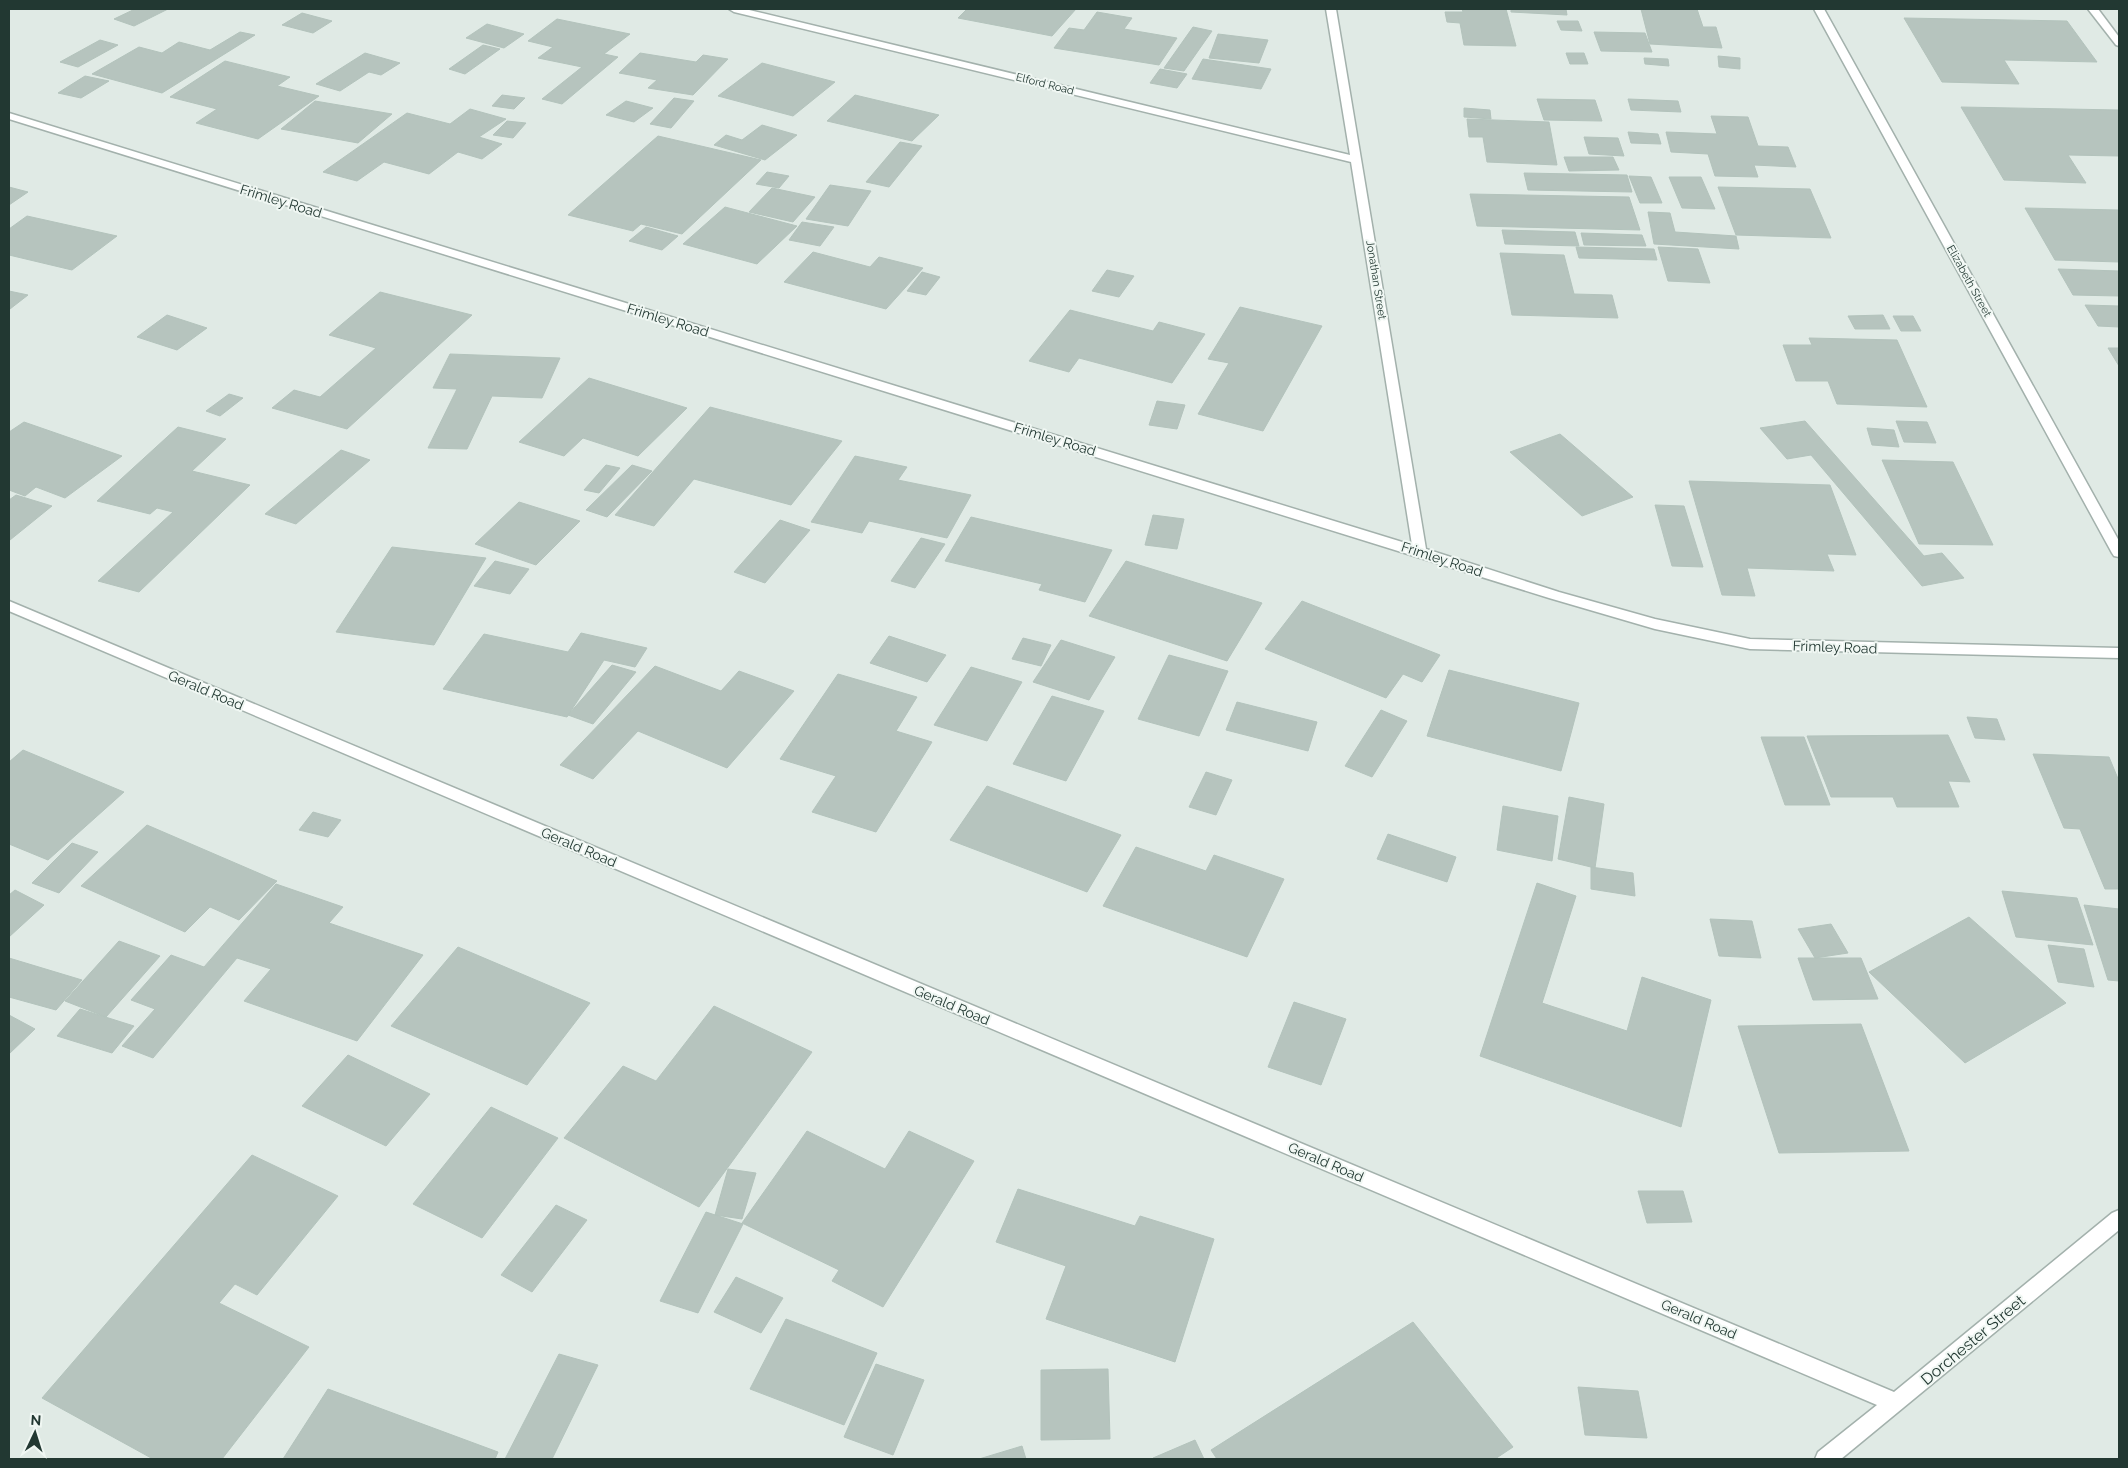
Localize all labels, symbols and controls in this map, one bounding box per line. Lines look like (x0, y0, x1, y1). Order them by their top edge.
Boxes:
street label: Elford Road (1015, 71, 1076, 98)
street label: Frimley Road (238, 181, 324, 221)
street label: Jonathan Street (1363, 240, 1389, 321)
street label: Elizabeth Street (1944, 243, 1994, 319)
street label: Frimley Road (625, 300, 711, 340)
street label: Frimley Road (1012, 419, 1098, 459)
street label: Frimley Road (1399, 538, 1485, 580)
street label: Frimley Road (1792, 638, 1878, 656)
street label: Gerald Road (166, 667, 246, 713)
street label: Gerald Road (539, 824, 619, 870)
street label: Gerald Road (912, 982, 992, 1028)
street label: Gerald Road (1286, 1139, 1366, 1185)
street label: Dorchester Street (1917, 1291, 2029, 1389)
street label: Gerald Road (1659, 1296, 1739, 1342)
north arrow (10, 1408, 60, 1458)
text: N (30, 1412, 42, 1428)

